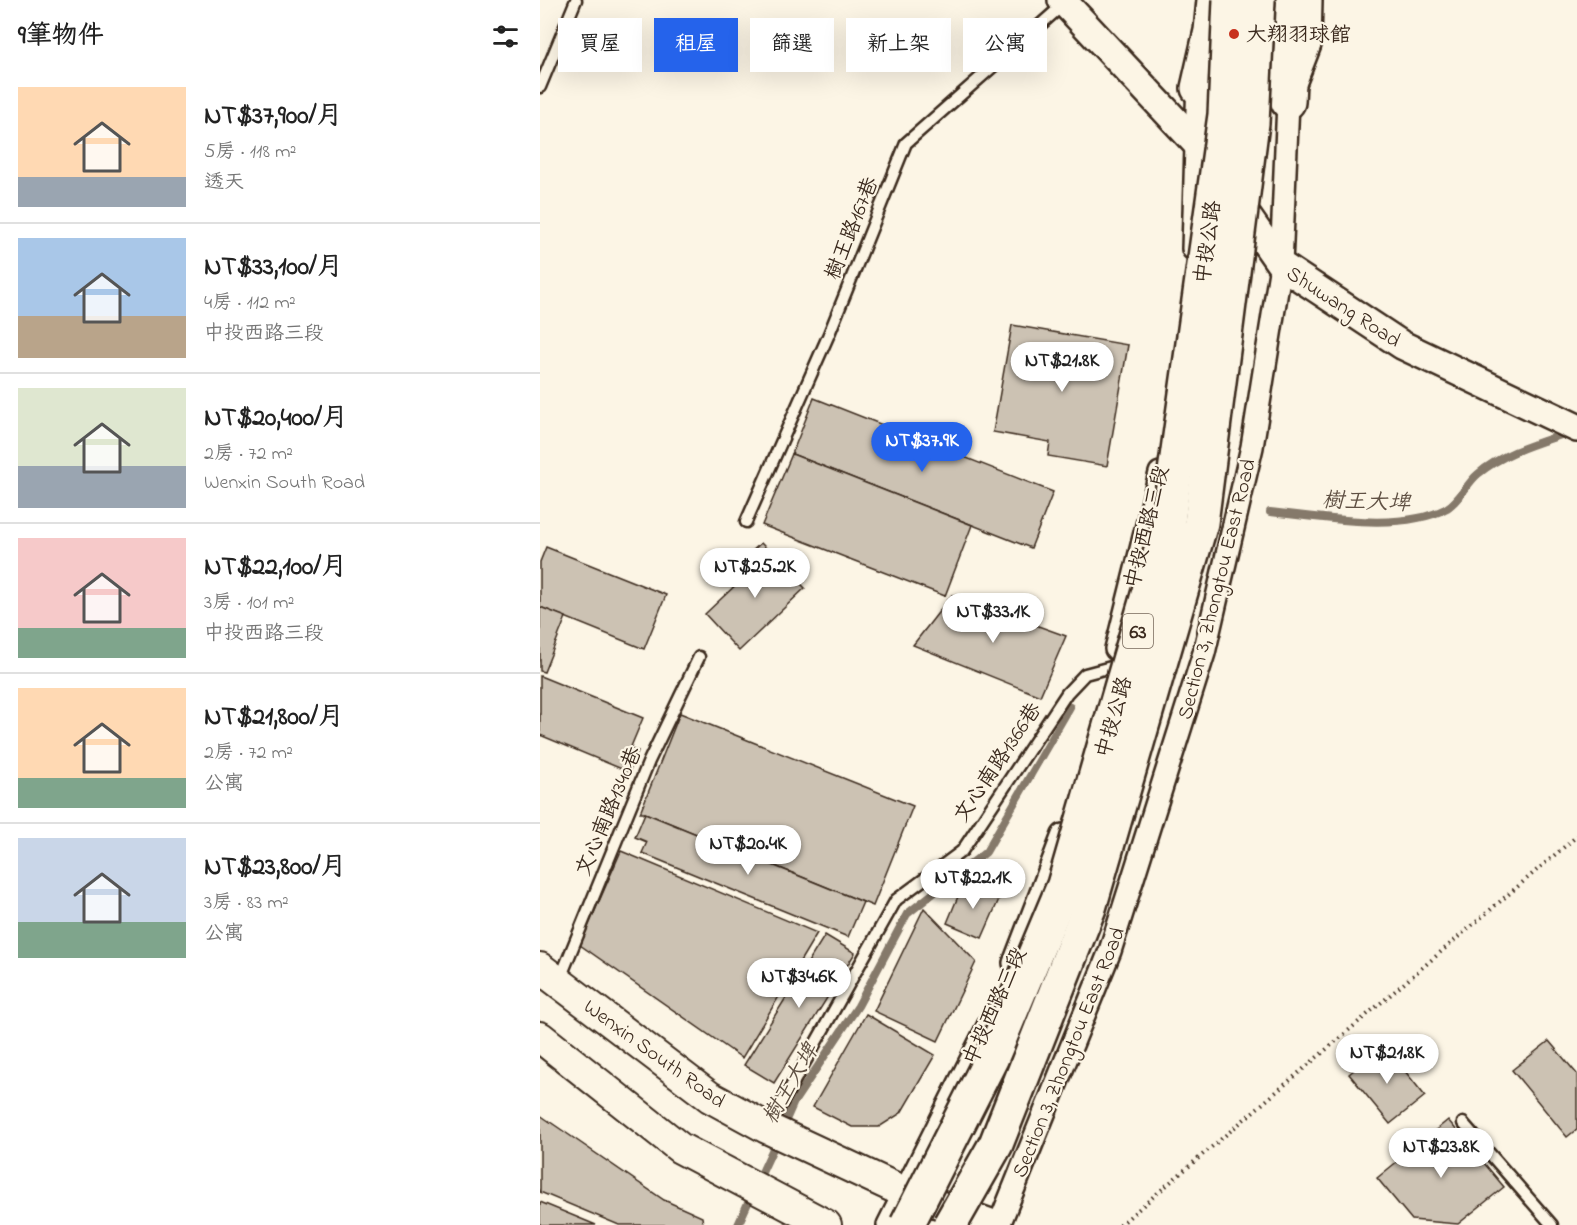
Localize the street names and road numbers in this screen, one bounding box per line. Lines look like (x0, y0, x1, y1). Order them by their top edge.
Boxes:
street label: 樹王路167巷 (819, 173, 887, 285)
street label: 中投公路 (1188, 199, 1230, 286)
street label: Shuwang Road (1279, 259, 1406, 358)
street label: Section 3, Zhongtou East Road (1171, 456, 1267, 723)
street label: 中投西路三段 (1118, 463, 1178, 592)
road number: 63 (1123, 614, 1153, 648)
street label: 中投公路 (1089, 673, 1141, 762)
street label: 文心南路1366巷 (947, 697, 1050, 829)
street label: 文心南路1340巷 (569, 742, 651, 881)
street label: Section 3, Zhongtou East Road (1006, 923, 1136, 1183)
street label: 中投西路三段 (956, 943, 1035, 1070)
street label: Wenxin South Road (577, 993, 731, 1117)

